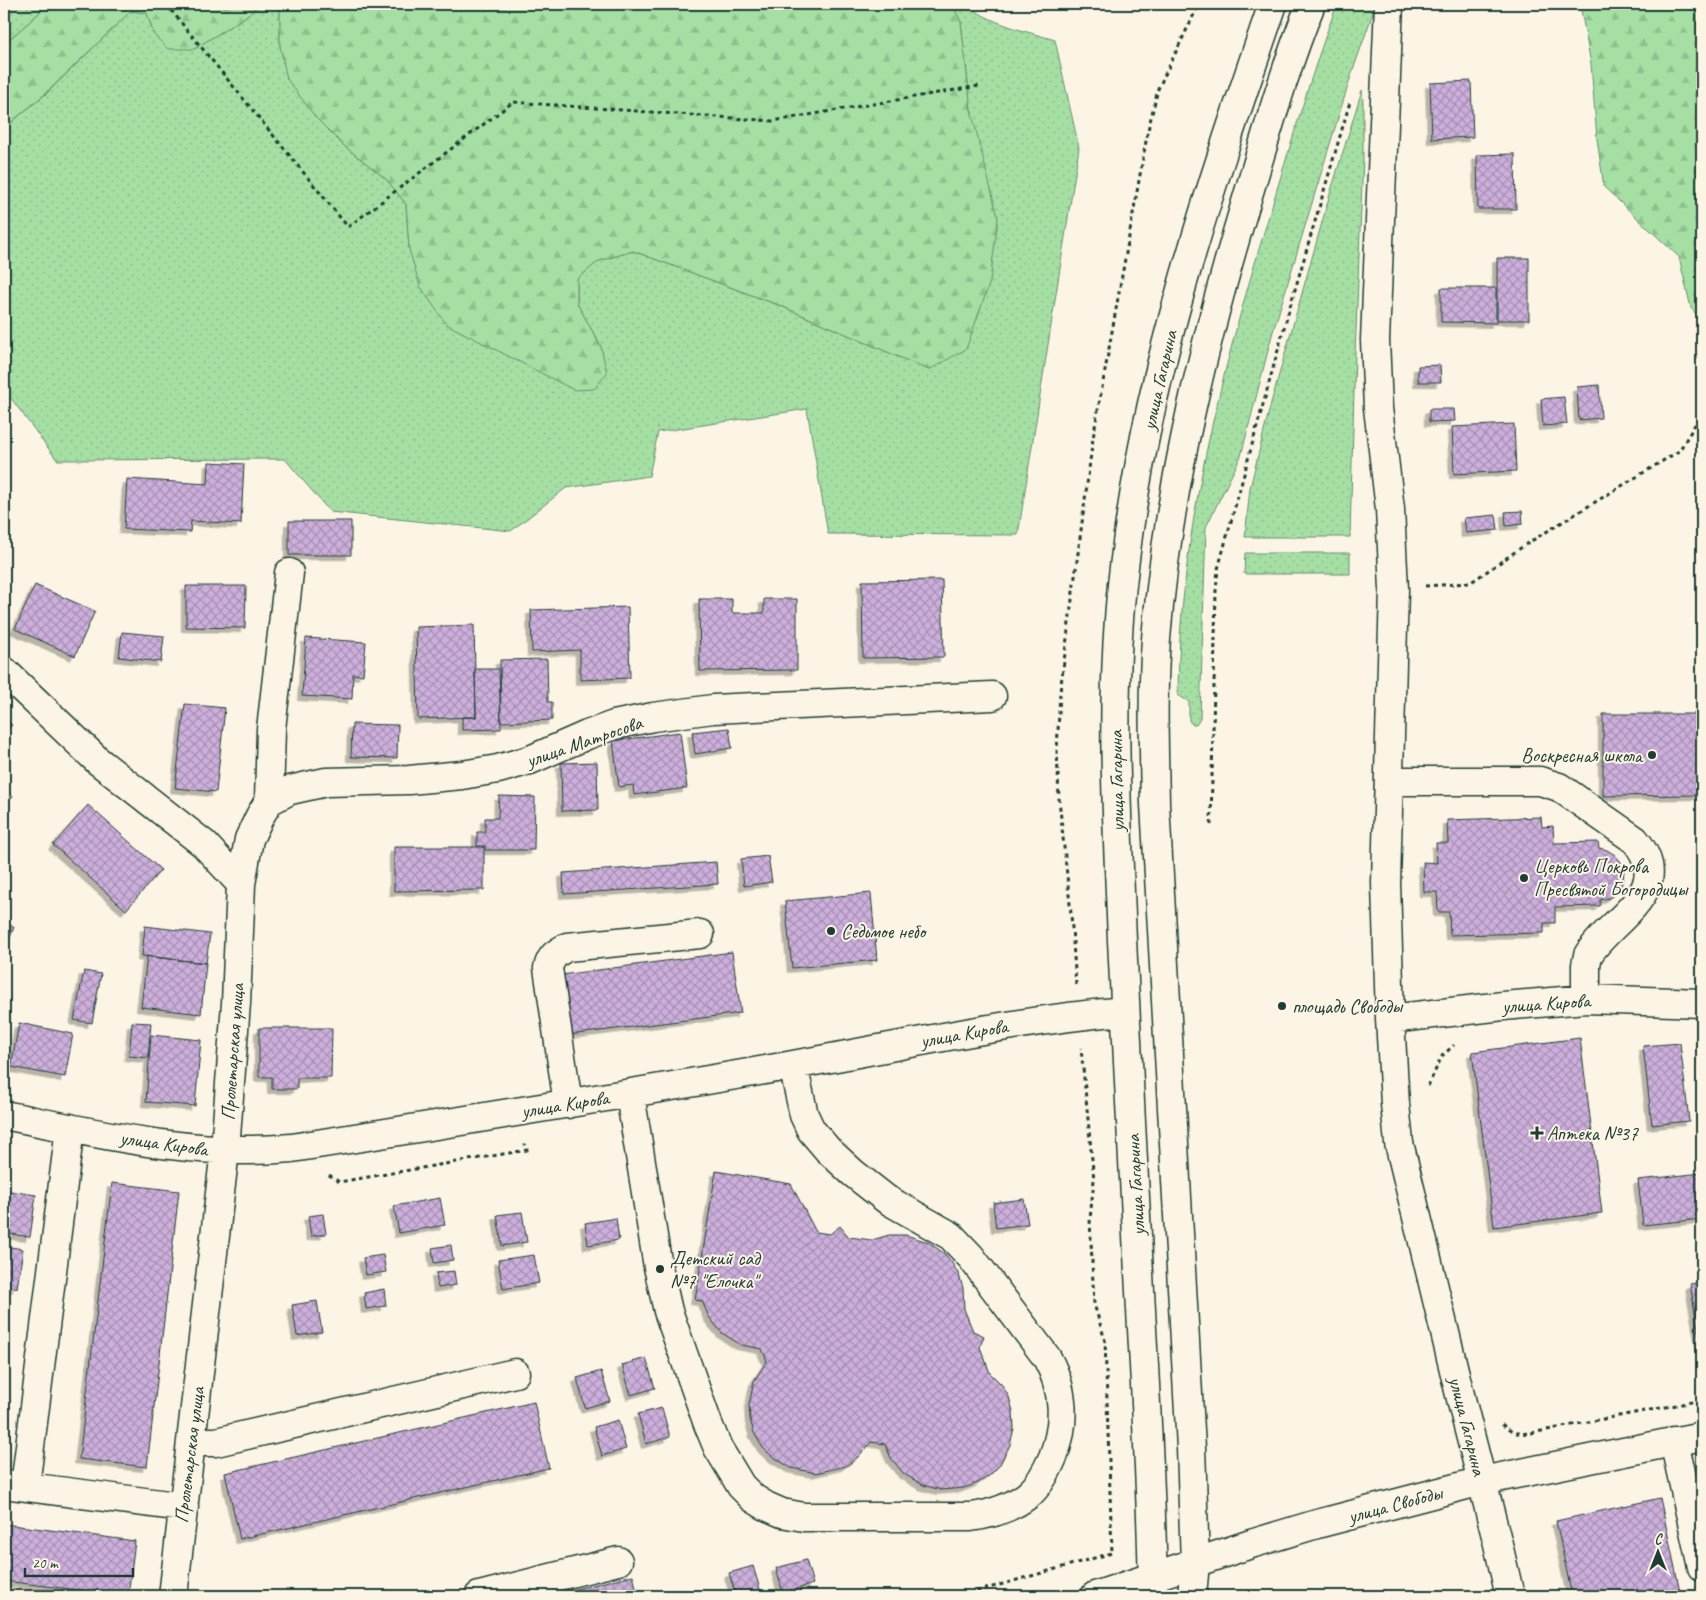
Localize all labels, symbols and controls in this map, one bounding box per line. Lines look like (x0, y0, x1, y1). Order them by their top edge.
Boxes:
street label: улица Гагарина (1136, 327, 1183, 433)
street label: улица Матросова (522, 710, 647, 773)
street label: улица Гагарина (1103, 729, 1130, 833)
place label: Воскресная школа (1521, 743, 1644, 768)
marker: Воскресная школа (1646, 749, 1658, 761)
place label: Церковь Покрова Пресвятой Богородицы (1534, 854, 1689, 902)
marker: Церковь Покрова Пресвятой Богородицы (1518, 872, 1530, 884)
place label: Седьмое небо (841, 919, 927, 944)
marker: Седьмое небо (825, 925, 837, 937)
street label: Пролетарская улица (215, 981, 250, 1121)
street label: улица Кирова (1500, 988, 1593, 1019)
place label: площадь Свободы (1292, 994, 1404, 1019)
marker: площадь Свободы (1276, 1000, 1288, 1012)
street label: улица Кирова (917, 1013, 1011, 1054)
street label: улица Кирова (519, 1085, 612, 1124)
place label: Аптека №37 (1547, 1121, 1639, 1146)
street label: улица Кирова (117, 1125, 211, 1162)
marker: Аптека №37 (1531, 1127, 1543, 1139)
street label: улица Гагарина (1120, 1133, 1151, 1237)
place label: Детский сад №7 "Елочка" (670, 1246, 762, 1294)
marker: Детский сад №7 "Елочка" (654, 1263, 666, 1275)
street label: улица Гагарина (1443, 1373, 1492, 1479)
street label: Пролетарская улица (169, 1384, 210, 1524)
street label: улица Свободы (1344, 1480, 1446, 1529)
north arrow (1634, 1528, 1684, 1578)
text: С (1655, 1531, 1664, 1548)
scale bar (25, 1545, 132, 1577)
text: 20 m (32, 1554, 59, 1573)

